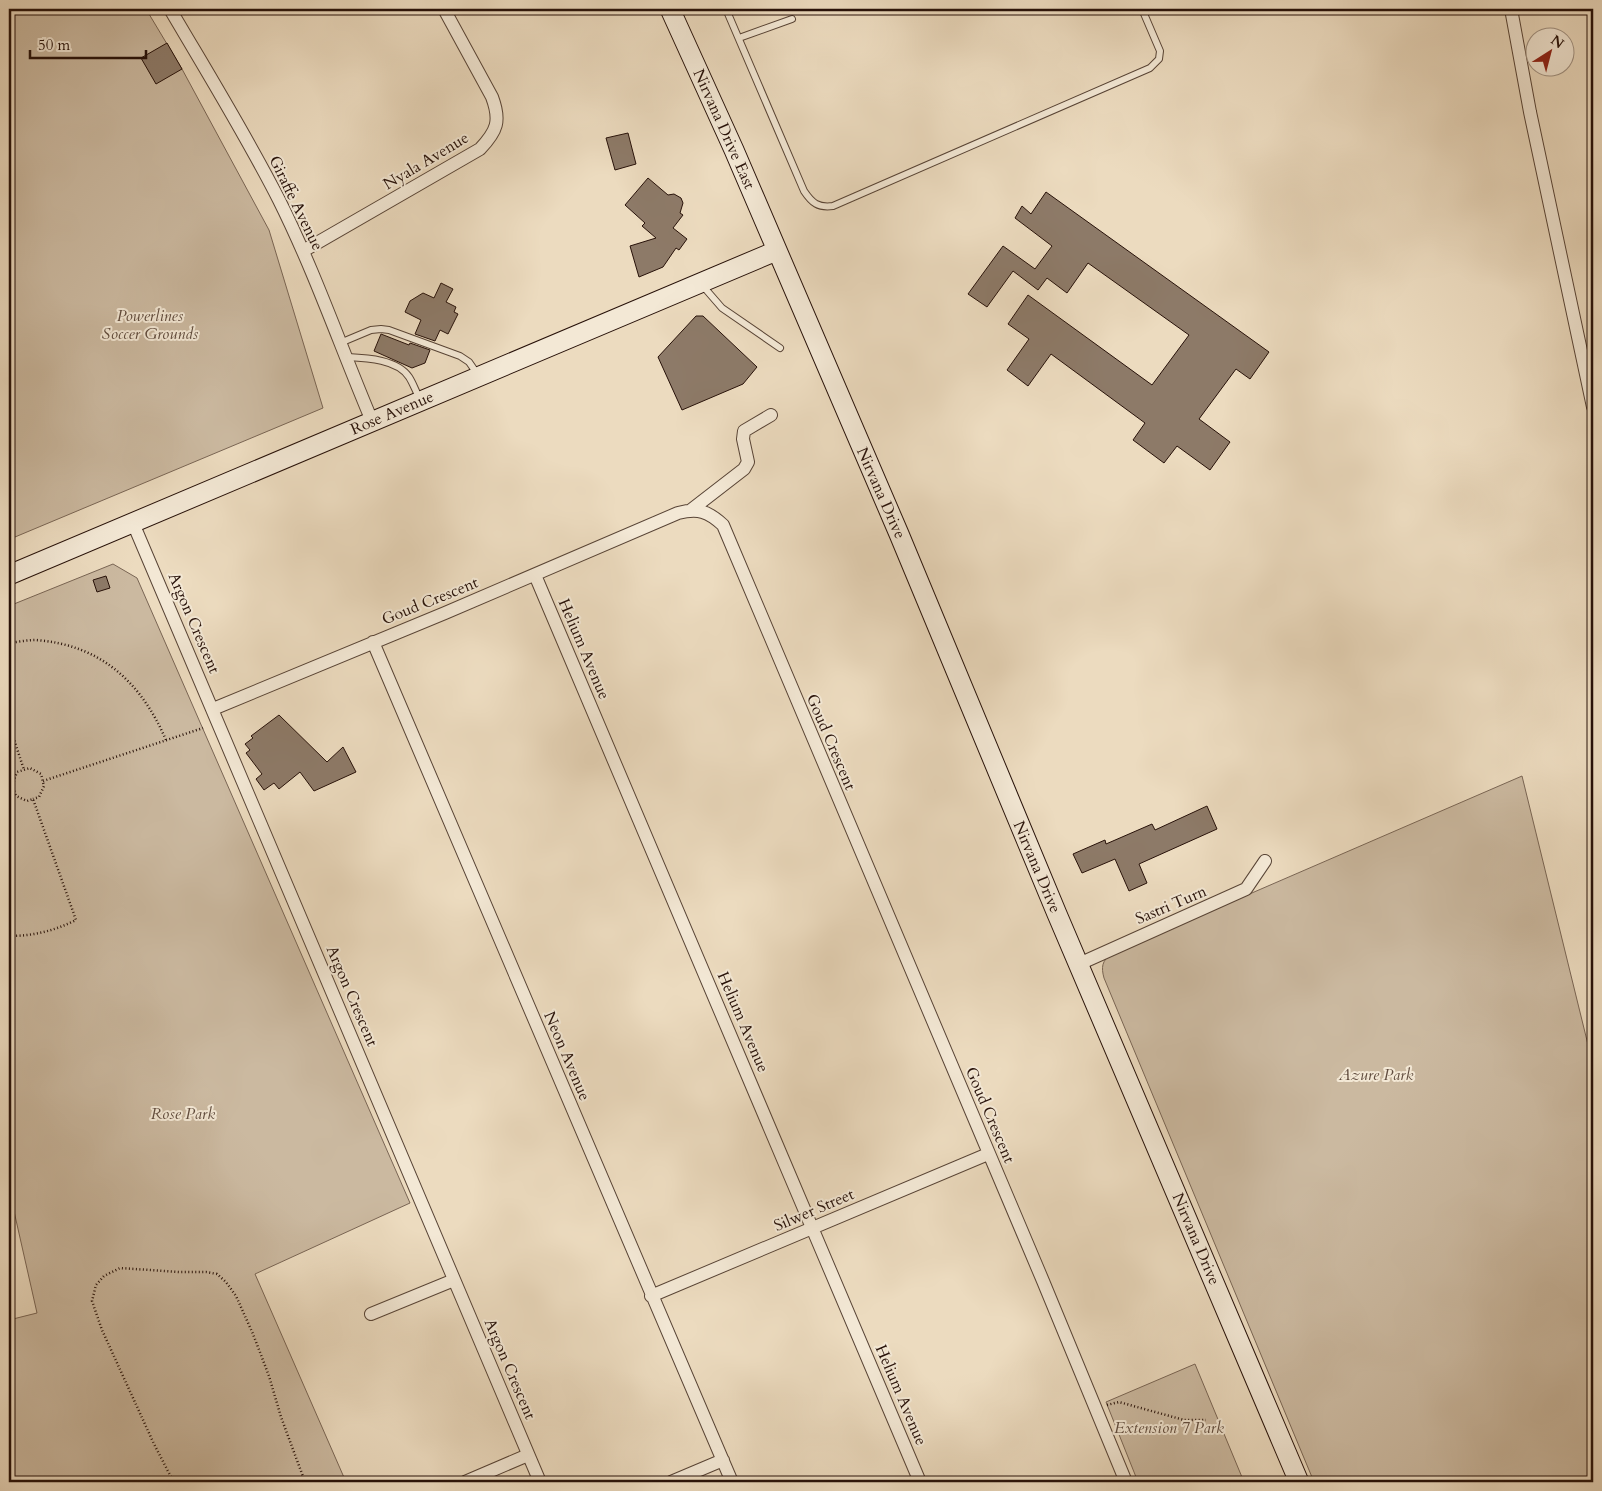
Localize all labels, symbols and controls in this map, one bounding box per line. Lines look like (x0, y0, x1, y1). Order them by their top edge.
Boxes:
scale bar (30, 28, 146, 60)
north arrow (1524, 28, 1574, 78)
text: N (1547, 31, 1568, 53)
text: 50 m (38, 35, 70, 55)
street label: Nirvana Drive East (688, 65, 760, 193)
street label: Nyala Avenue (379, 127, 473, 195)
street label: Giraffe Avenue (264, 152, 328, 254)
park label: Powerlines Soccer Grounds (102, 305, 199, 345)
street label: Rose Avenue (347, 386, 437, 440)
street label: Nirvana Drive (851, 444, 911, 542)
street label: Argon Crescent (163, 569, 225, 677)
street label: Goud Crescent (378, 572, 482, 630)
street label: Helium Avenue (553, 595, 615, 703)
street label: Goud Crescent (801, 691, 861, 793)
street label: Nirvana Drive (1008, 818, 1066, 916)
street label: Sastri Turn (1132, 880, 1210, 930)
street label: Argon Crescent (321, 942, 383, 1050)
street label: Helium Avenue (712, 968, 774, 1076)
street label: Neon Avenue (538, 1008, 596, 1104)
street label: Goud Crescent (960, 1064, 1020, 1166)
park label: Azure Park (1338, 1064, 1413, 1086)
park label: Rose Park (151, 1103, 215, 1125)
street label: Silwer Street (770, 1183, 858, 1237)
street label: Nirvana Drive (1167, 1190, 1225, 1288)
street label: Argon Crescent (479, 1315, 541, 1423)
street label: Helium Avenue (870, 1341, 932, 1449)
park label: Extension 7 Park (1114, 1417, 1224, 1439)

